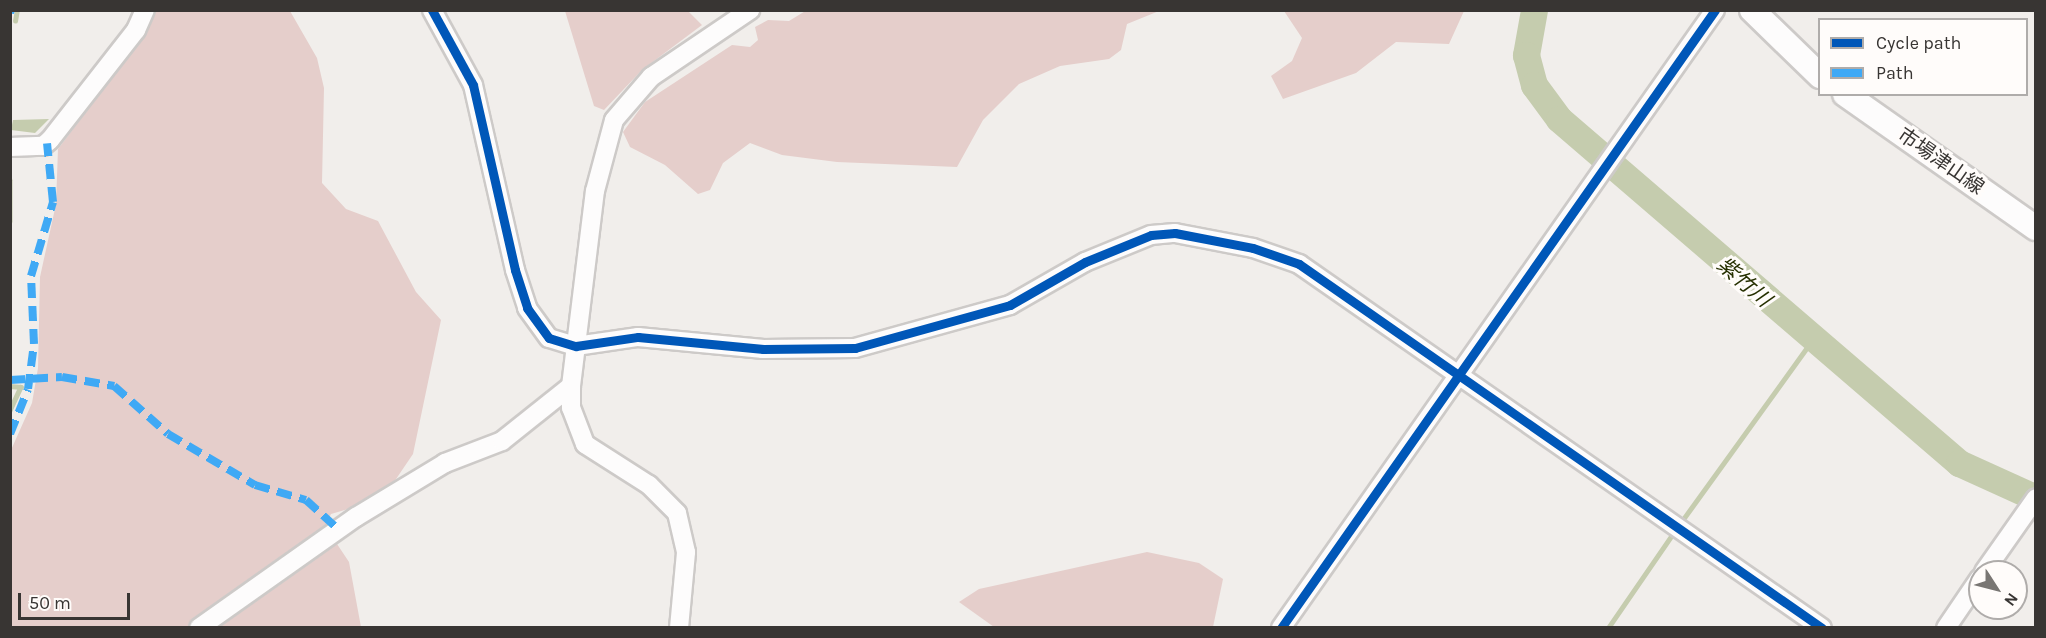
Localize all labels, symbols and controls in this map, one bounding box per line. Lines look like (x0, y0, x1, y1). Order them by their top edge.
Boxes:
legend (1818, 18, 2028, 96)
text: Cycle path (1876, 32, 1961, 54)
text: Path (1876, 62, 1914, 84)
street label: 市場津山線 (1893, 122, 1989, 200)
water label: 紫竹川 (1712, 252, 1776, 312)
north arrow (1968, 560, 2028, 620)
scale bar (21, 581, 134, 619)
text: N (2000, 589, 2022, 610)
text: 50 m (29, 592, 71, 614)

